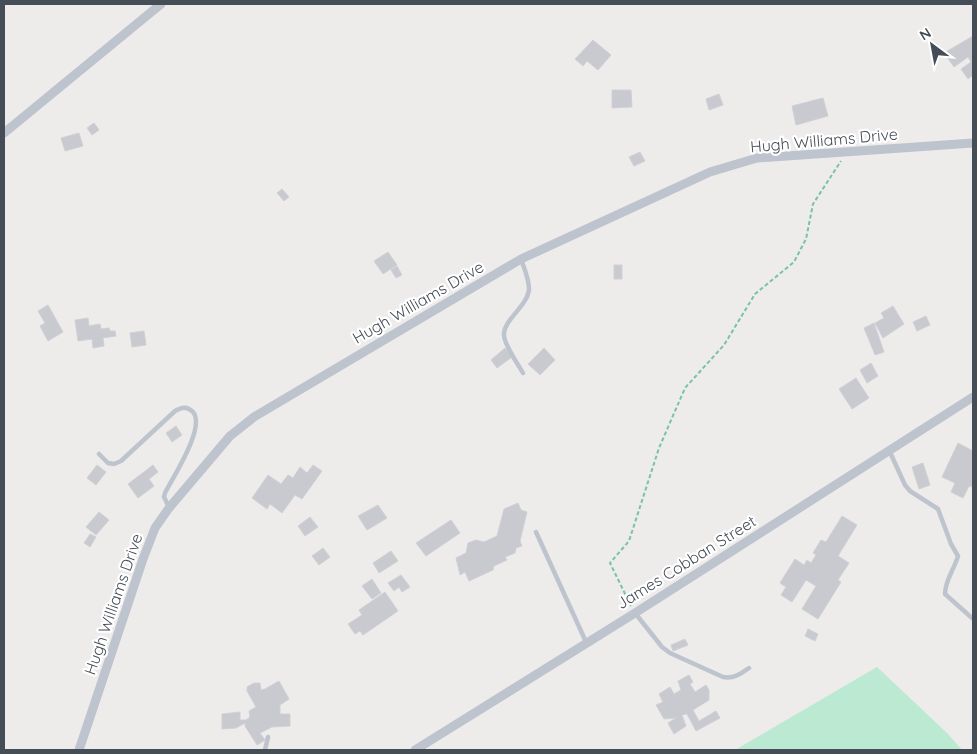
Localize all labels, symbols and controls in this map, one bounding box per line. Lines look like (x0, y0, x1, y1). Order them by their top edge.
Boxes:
north arrow (907, 20, 957, 70)
text: N (916, 24, 934, 44)
street label: Hugh Williams Drive (749, 124, 899, 156)
street label: Hugh Williams Drive (349, 256, 487, 348)
street label: James Cobban Street (612, 511, 760, 613)
street label: Hugh Williams Drive (79, 531, 147, 677)

